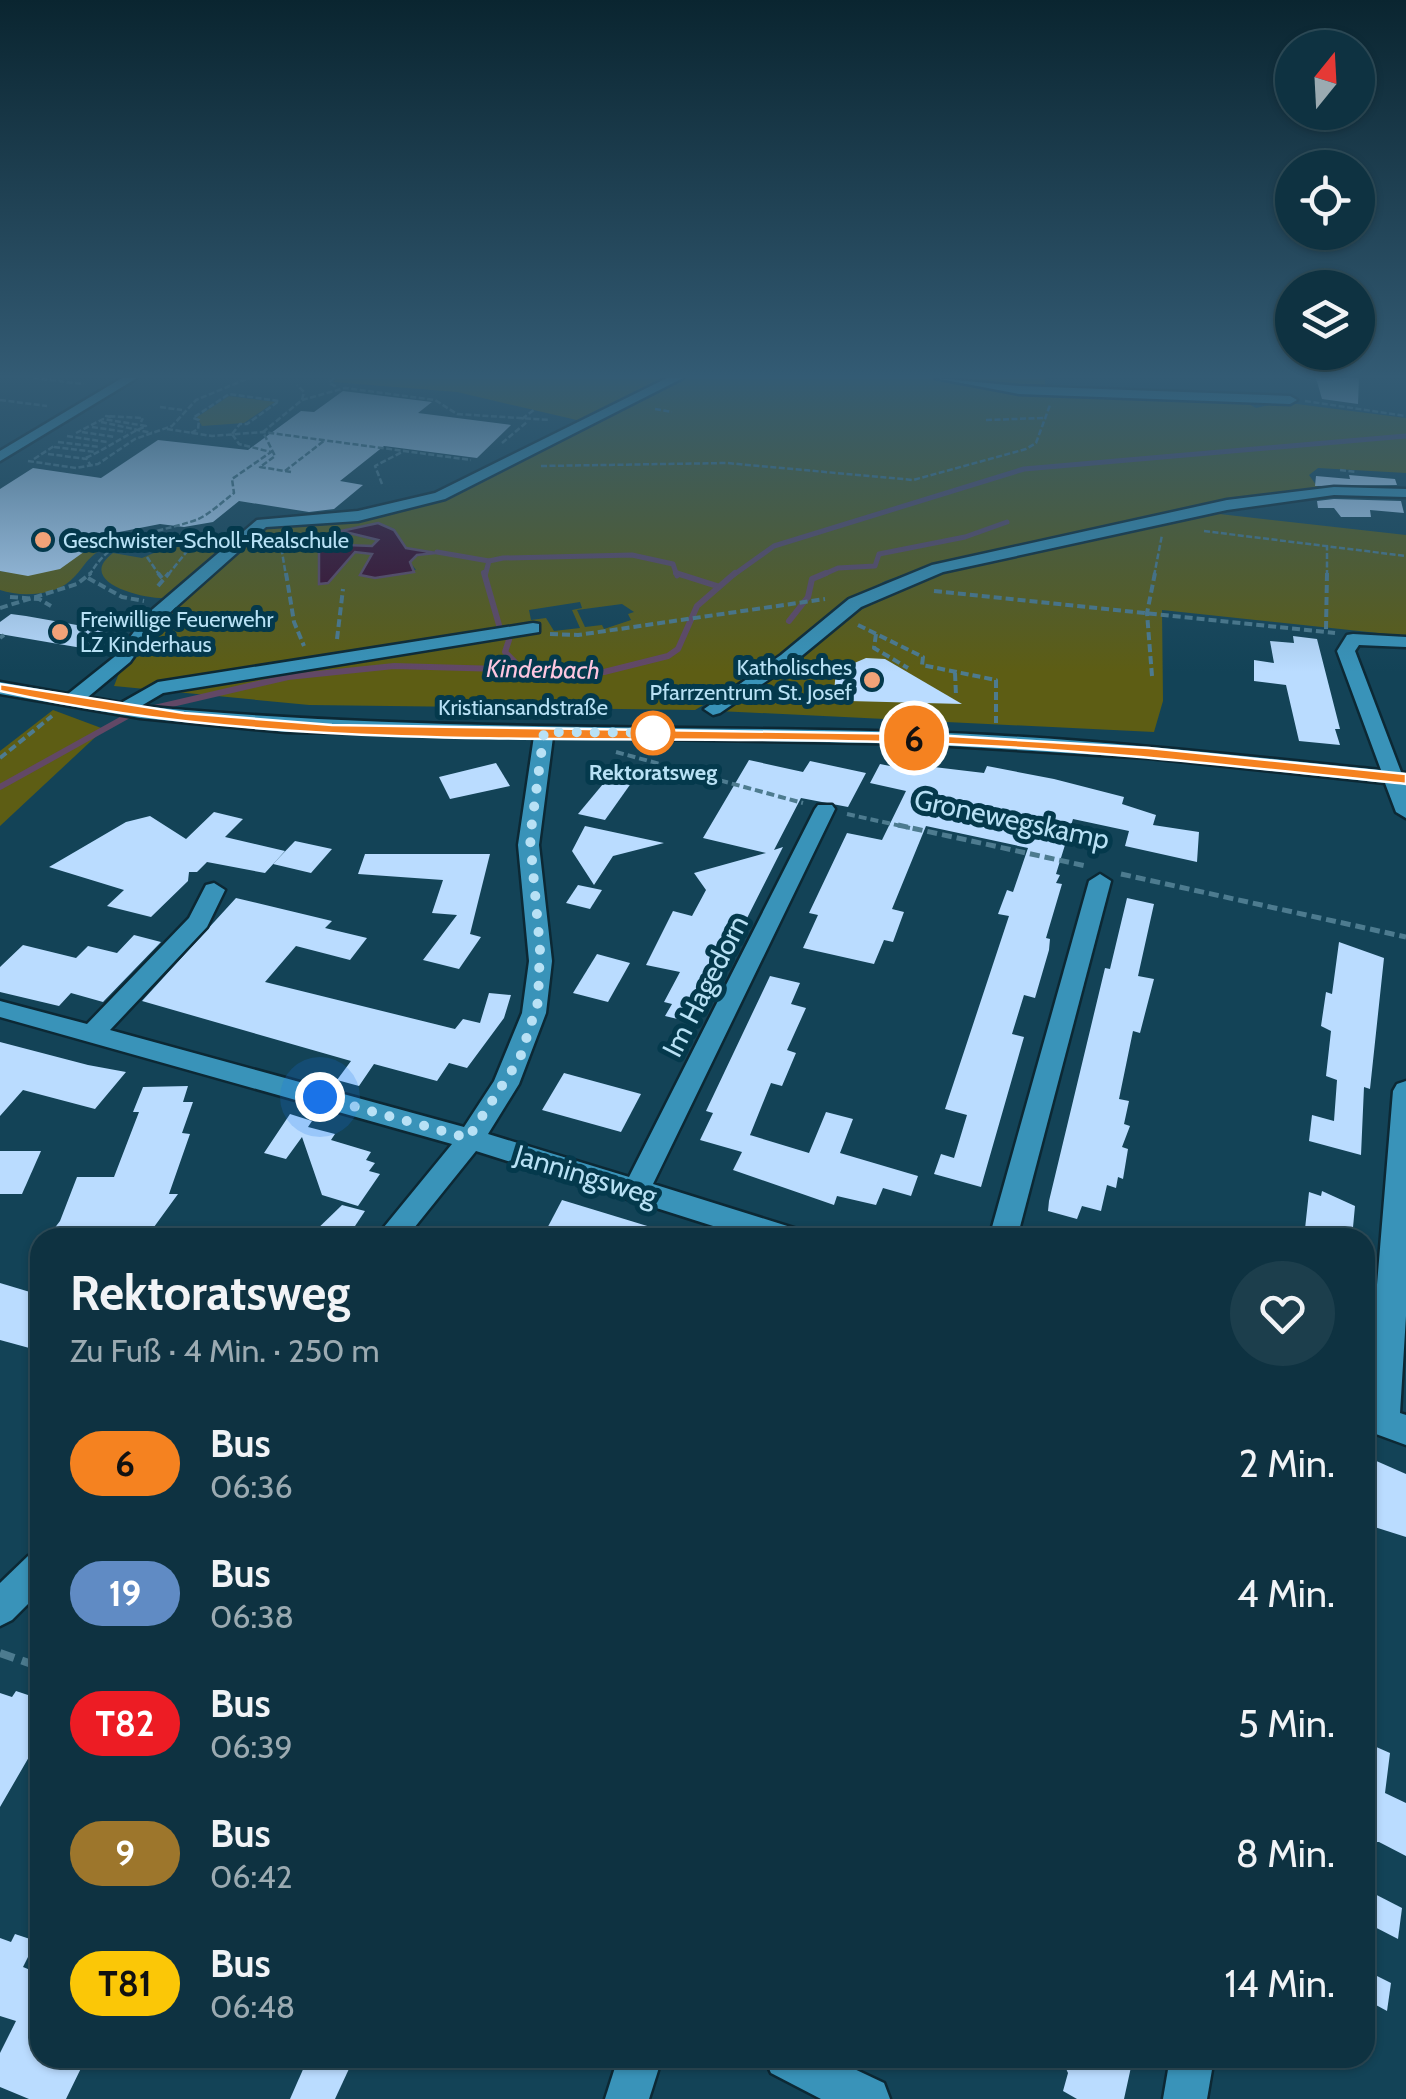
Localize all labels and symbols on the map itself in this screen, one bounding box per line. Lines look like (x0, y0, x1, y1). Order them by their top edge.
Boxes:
north arrow (1275, 30, 1375, 130)
place label: Geschwister-Scholl-Realschule (63, 527, 349, 554)
marker: Geschwister-Scholl-Realschule (32, 529, 54, 551)
place label: Freiwillige Feuerwehr LZ Kinderhaus (80, 606, 274, 658)
marker: Freiwillige Feuerwehr LZ Kinderhaus (49, 621, 71, 643)
water label: Kinderbach (486, 653, 600, 685)
place label: Katholisches Pfarrzentrum St. Josef (650, 654, 852, 706)
marker: Katholisches Pfarrzentrum St. Josef (861, 669, 883, 691)
street label: Kristiansandstraße (438, 694, 608, 721)
line badge: 6 (882, 706, 946, 770)
marker: Rektoratsweg (632, 712, 674, 754)
place label: Rektoratsweg (589, 759, 717, 786)
street label: Gronewegskamp (911, 782, 1113, 856)
street label: Im Hagedorn (655, 909, 755, 1063)
your location (295, 1072, 345, 1122)
street label: Janningsweg (510, 1137, 662, 1213)

